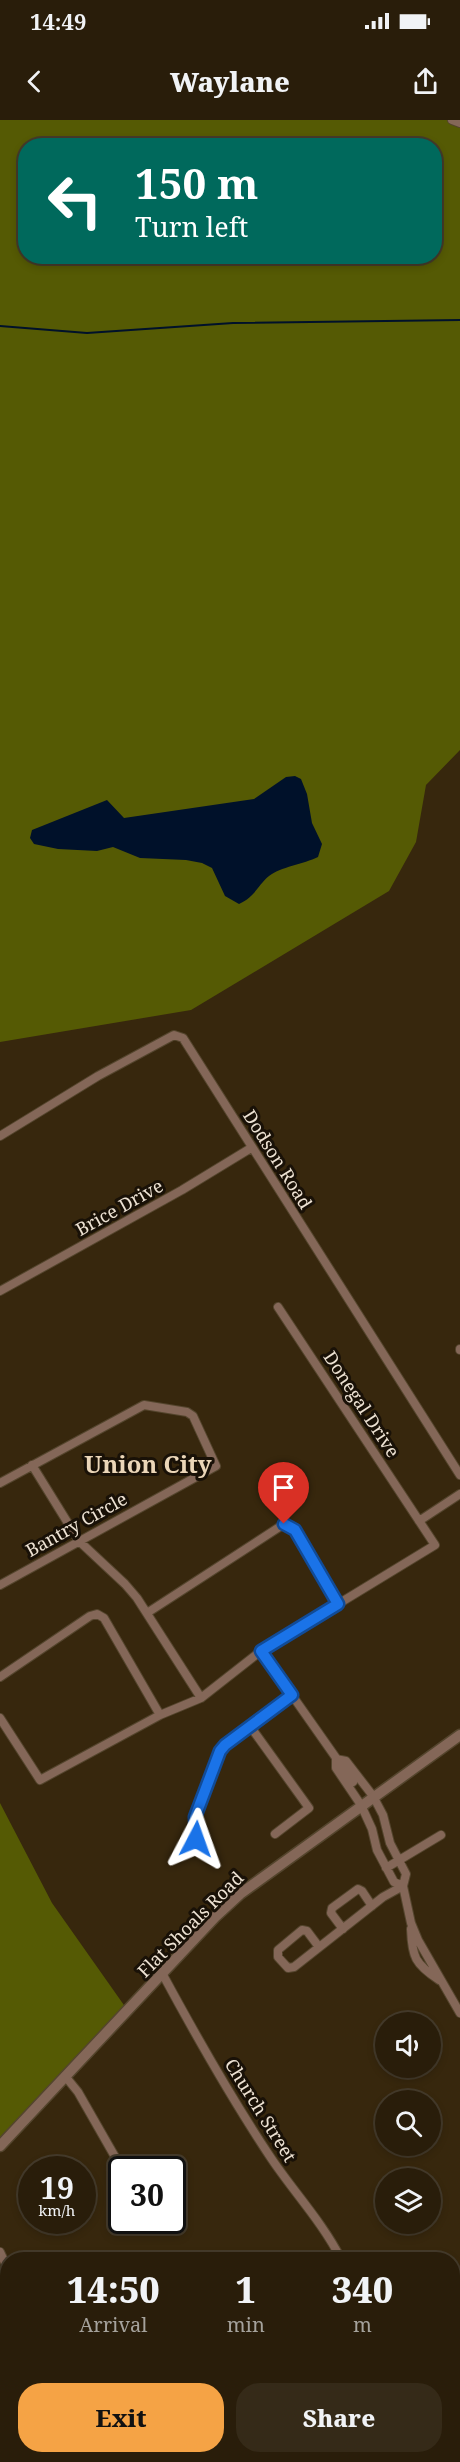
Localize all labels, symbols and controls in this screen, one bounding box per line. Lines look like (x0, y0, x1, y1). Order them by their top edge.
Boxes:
text: 14:49 (30, 6, 86, 36)
text: Waylane (170, 63, 290, 100)
icon: back (18, 65, 51, 98)
icon: share (409, 65, 442, 98)
text: 150 m (135, 154, 259, 211)
icon: left (36, 162, 114, 240)
text: Turn left (135, 208, 248, 245)
street label: Dodson Road (238, 1105, 318, 1213)
street label: Brice Drive (71, 1173, 167, 1241)
street label: Donegal Drive (319, 1346, 405, 1462)
district label: Union City (84, 1447, 212, 1480)
pin (258, 1462, 309, 1524)
icon: arrive (267, 1471, 300, 1504)
street label: Bantry Circle (21, 1486, 131, 1562)
position arrow (164, 1807, 228, 1871)
street label: Flat Shoals Road (132, 1866, 248, 1982)
map controls (375, 2012, 441, 2234)
button: sound (375, 2012, 441, 2078)
street label: Church Street (220, 2054, 302, 2166)
button: search (375, 2090, 441, 2156)
speed limit sign: 30 (108, 2156, 186, 2234)
text: 19 (40, 2167, 74, 2208)
button: layers (375, 2168, 441, 2234)
text: km/h (39, 2200, 75, 2220)
text: 14:50 (67, 2265, 160, 2314)
text: 1 (236, 2265, 256, 2314)
text: 340 (332, 2265, 393, 2314)
text: Arrival (79, 2311, 148, 2338)
text: min (227, 2311, 265, 2338)
text: m (353, 2311, 372, 2338)
button: Exit (18, 2383, 224, 2452)
button: Share (236, 2383, 442, 2452)

